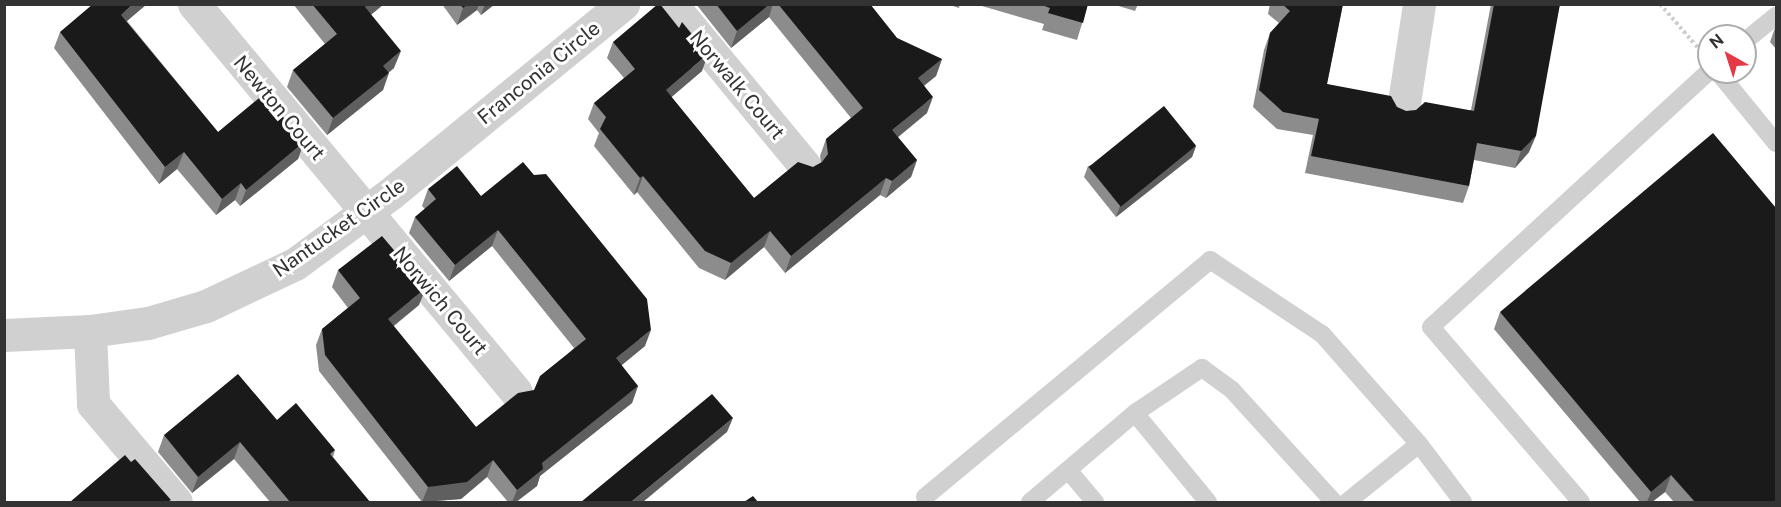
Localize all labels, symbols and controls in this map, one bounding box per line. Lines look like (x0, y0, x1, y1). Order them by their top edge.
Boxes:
street label: Franconia Circle (473, 16, 605, 130)
north arrow (1697, 24, 1757, 84)
street label: Norwalk Court (684, 26, 790, 144)
text: N (1706, 30, 1727, 53)
street label: Newton Court (228, 51, 330, 165)
street label: Nantucket Circle (268, 174, 410, 282)
street label: Norwich Court (388, 242, 492, 360)

